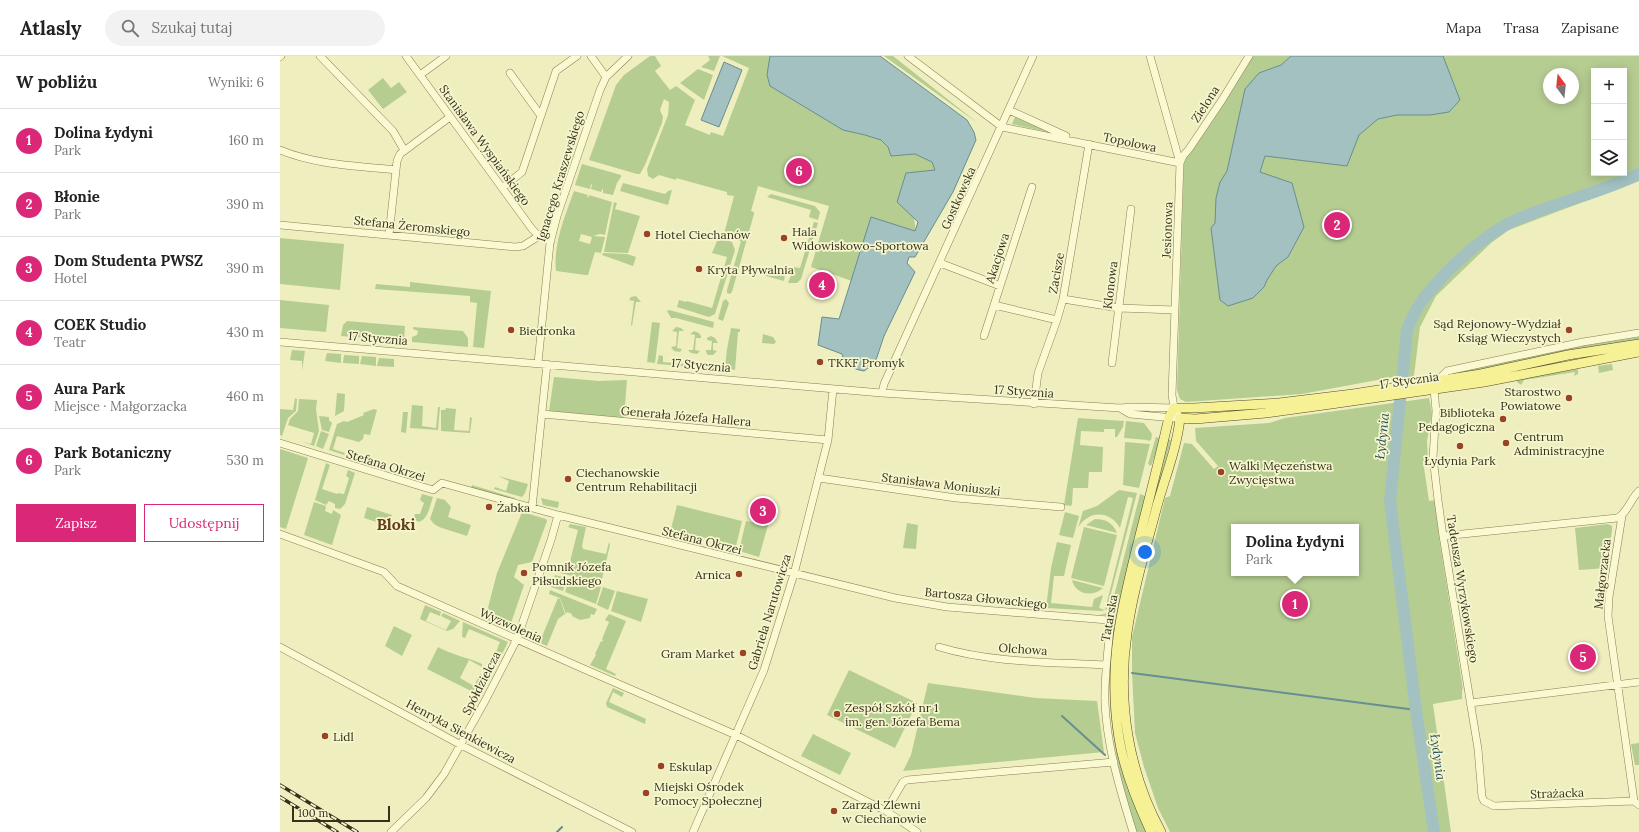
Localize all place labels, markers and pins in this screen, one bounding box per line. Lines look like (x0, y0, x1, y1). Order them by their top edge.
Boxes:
pin: 6 (786, 156, 812, 186)
pin: 2 (1324, 210, 1350, 240)
place label: Hala Widowiskowo-Sportowa (792, 224, 929, 253)
place label: Hotel Ciechanów (655, 227, 751, 242)
marker: Hotel Ciechanów (642, 229, 652, 239)
marker: Hala Widowiskowo-Sportowa (779, 233, 789, 243)
place label: Kryta Pływalnia (707, 262, 794, 277)
marker: Kryta Pływalnia (694, 264, 704, 274)
pin: 4 (809, 270, 835, 300)
place label: Sąd Rejonowy-Wydział Ksiąg Wieczystych (1433, 316, 1561, 345)
place label: Biedronka (519, 323, 575, 338)
marker: Biedronka (506, 325, 516, 335)
marker: Sąd Rejonowy-Wydział Ksiąg Wieczystych (1564, 325, 1574, 335)
place label: TKKF Promyk (828, 355, 905, 370)
marker: TKKF Promyk (815, 357, 825, 367)
place label: Starostwo Powiatowe (1500, 384, 1561, 413)
marker: Starostwo Powiatowe (1564, 393, 1574, 403)
place label: Biblioteka Pedagogiczna (1418, 405, 1495, 434)
marker: Biblioteka Pedagogiczna (1498, 414, 1508, 424)
place label: Centrum Administracyjne (1513, 429, 1605, 458)
marker: Centrum Administracyjne (1501, 438, 1511, 448)
marker: Łydynia Park (1455, 441, 1465, 451)
place label: Łydynia Park (1424, 453, 1496, 468)
place label: Walki Męczeństwa Zwycięstwa (1229, 458, 1333, 487)
place label: Ciechanowskie Centrum Rehabilitacji (576, 465, 697, 494)
marker: Walki Męczeństwa Zwycięstwa (1216, 467, 1226, 477)
marker: Ciechanowskie Centrum Rehabilitacji (563, 474, 573, 484)
pin: 3 (750, 496, 776, 526)
place label: Żabka (497, 500, 530, 515)
marker: Żabka (484, 502, 494, 512)
place label: Pomnik Józefa Piłsudskiego (532, 559, 611, 588)
place label: Arnica (694, 567, 731, 582)
marker: Pomnik Józefa Piłsudskiego (519, 568, 529, 578)
marker: Arnica (734, 569, 744, 579)
pin: 1 (1282, 589, 1308, 619)
pin: 5 (1570, 642, 1596, 672)
place label: Gram Market (661, 646, 735, 661)
marker: Gram Market (738, 648, 748, 658)
place label: Zespół Szkół nr 1 im. gen. Józefa Bema (845, 700, 960, 729)
marker: Zespół Szkół nr 1 im. gen. Józefa Bema (832, 709, 842, 719)
place label: Lidl (333, 729, 354, 744)
marker: Lidl (320, 731, 330, 741)
place label: Eskulap (669, 759, 712, 774)
marker: Eskulap (656, 761, 666, 771)
place label: Miejski Ośrodek Pomocy Społecznej (654, 779, 762, 808)
marker: Miejski Ośrodek Pomocy Społecznej (641, 788, 651, 798)
place label: Zarząd Zlewni w Ciechanowie (842, 797, 927, 826)
marker: Zarząd Zlewni w Ciechanowie (829, 806, 839, 816)

